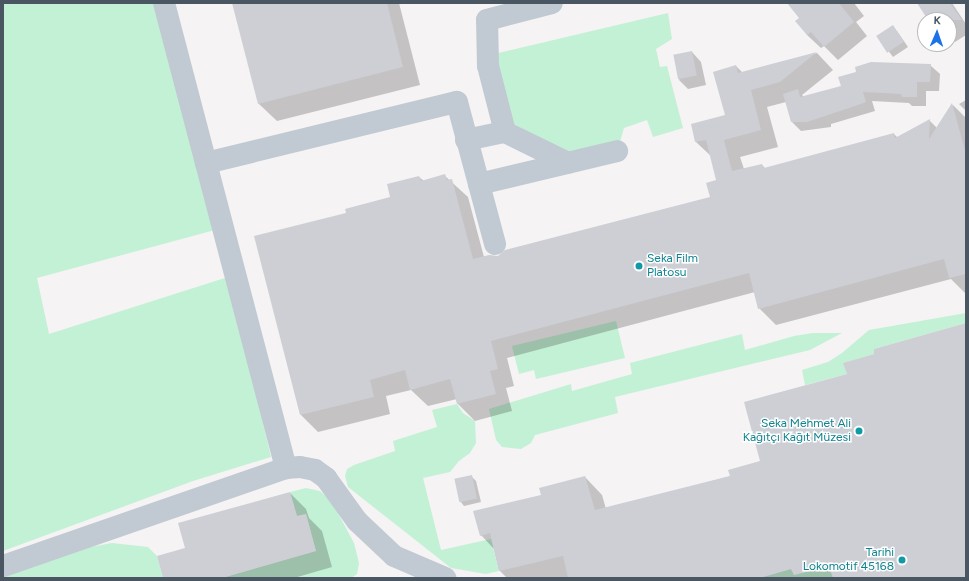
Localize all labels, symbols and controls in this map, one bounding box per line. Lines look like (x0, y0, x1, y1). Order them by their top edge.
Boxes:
north arrow (917, 12, 957, 52)
text: K (934, 14, 941, 27)
place label: Seka Film Platosu (647, 252, 698, 280)
marker: Seka Film Platosu (634, 261, 644, 271)
place label: Seka Mehmet Ali Kağıtçı Kağıt Müzesi (743, 417, 851, 445)
marker: Seka Mehmet Ali Kağıtçı Kağıt Müzesi (854, 426, 864, 436)
place label: Tarihi Lokomotif 45168 (803, 546, 894, 574)
marker: Tarihi Lokomotif 45168 (897, 555, 907, 565)

